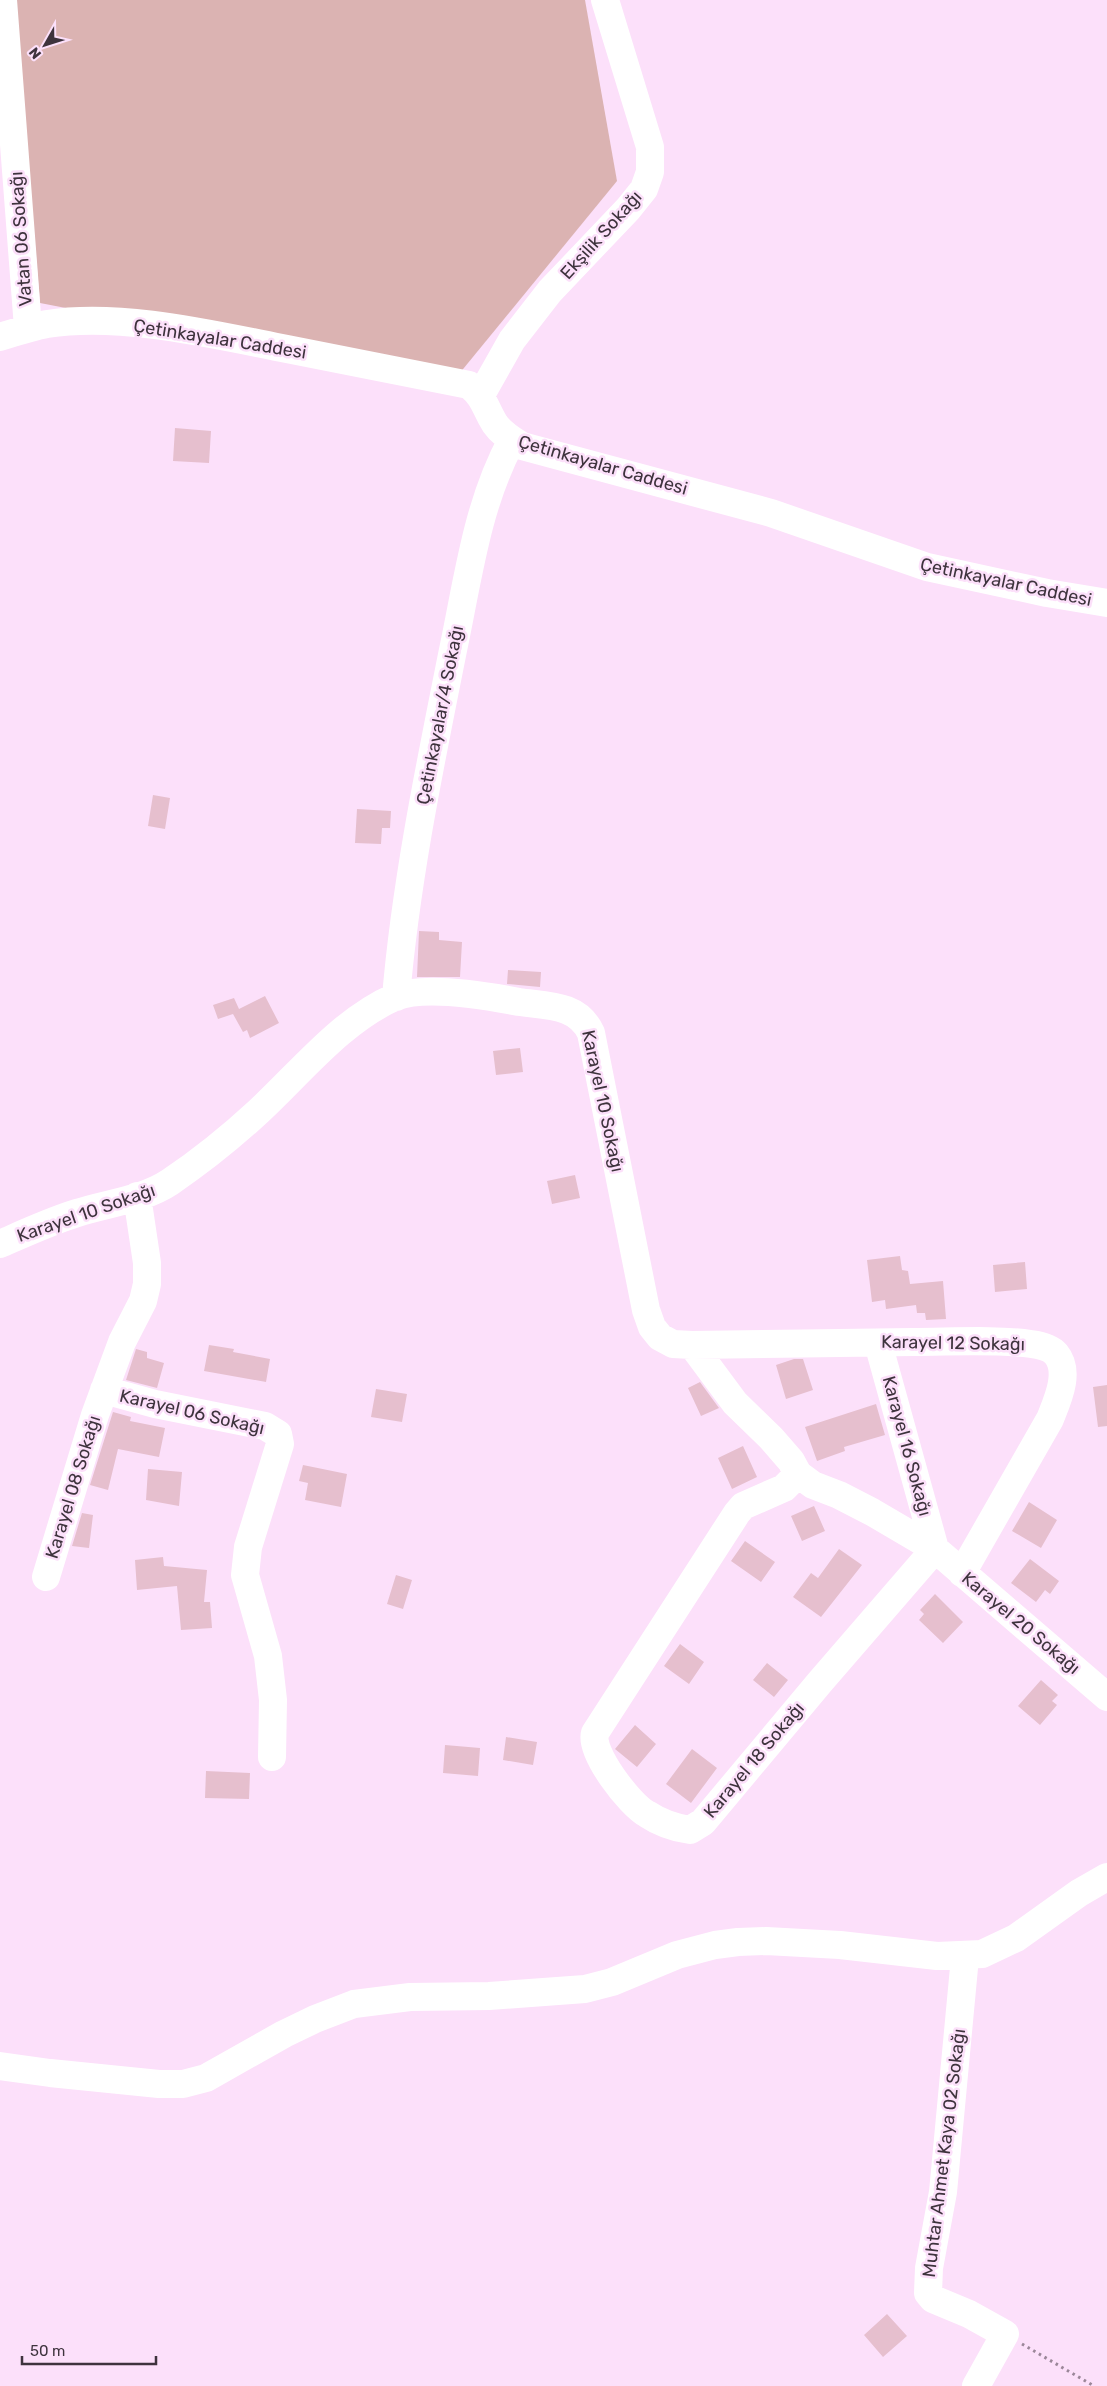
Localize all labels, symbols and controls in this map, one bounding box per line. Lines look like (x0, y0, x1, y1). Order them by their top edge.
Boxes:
north arrow (20, 20, 70, 70)
text: N (26, 44, 45, 62)
street label: Vatan 06 Sokağı (5, 171, 37, 307)
street label: Ekşilik Sokağı (556, 186, 646, 284)
street label: Çetinkayalar Caddesi (132, 314, 308, 364)
street label: Çetinkayalar Caddesi (516, 430, 690, 500)
street label: Çetinkayalar Caddesi (918, 553, 1094, 611)
street label: Çetinkayalar/4 Sokağı (412, 624, 468, 806)
street label: Karayel 10 Sokağı (577, 1028, 629, 1174)
street label: Karayel 10 Sokağı (14, 1179, 158, 1247)
street label: Karayel 12 Sokağı (881, 1331, 1025, 1355)
street label: Karayel 16 Sokağı (878, 1374, 936, 1518)
street label: Karayel 06 Sokağı (117, 1385, 267, 1439)
street label: Karayel 08 Sokağı (41, 1413, 105, 1561)
street label: Karayel 20 Sokağı (957, 1567, 1085, 1679)
street label: Karayel 18 Sokağı (699, 1697, 809, 1823)
street label: Muhtar Ahmet Kaya 02 Sokağı (918, 2027, 970, 2279)
scale bar (22, 2334, 156, 2366)
text: 50 m (30, 2342, 65, 2360)

